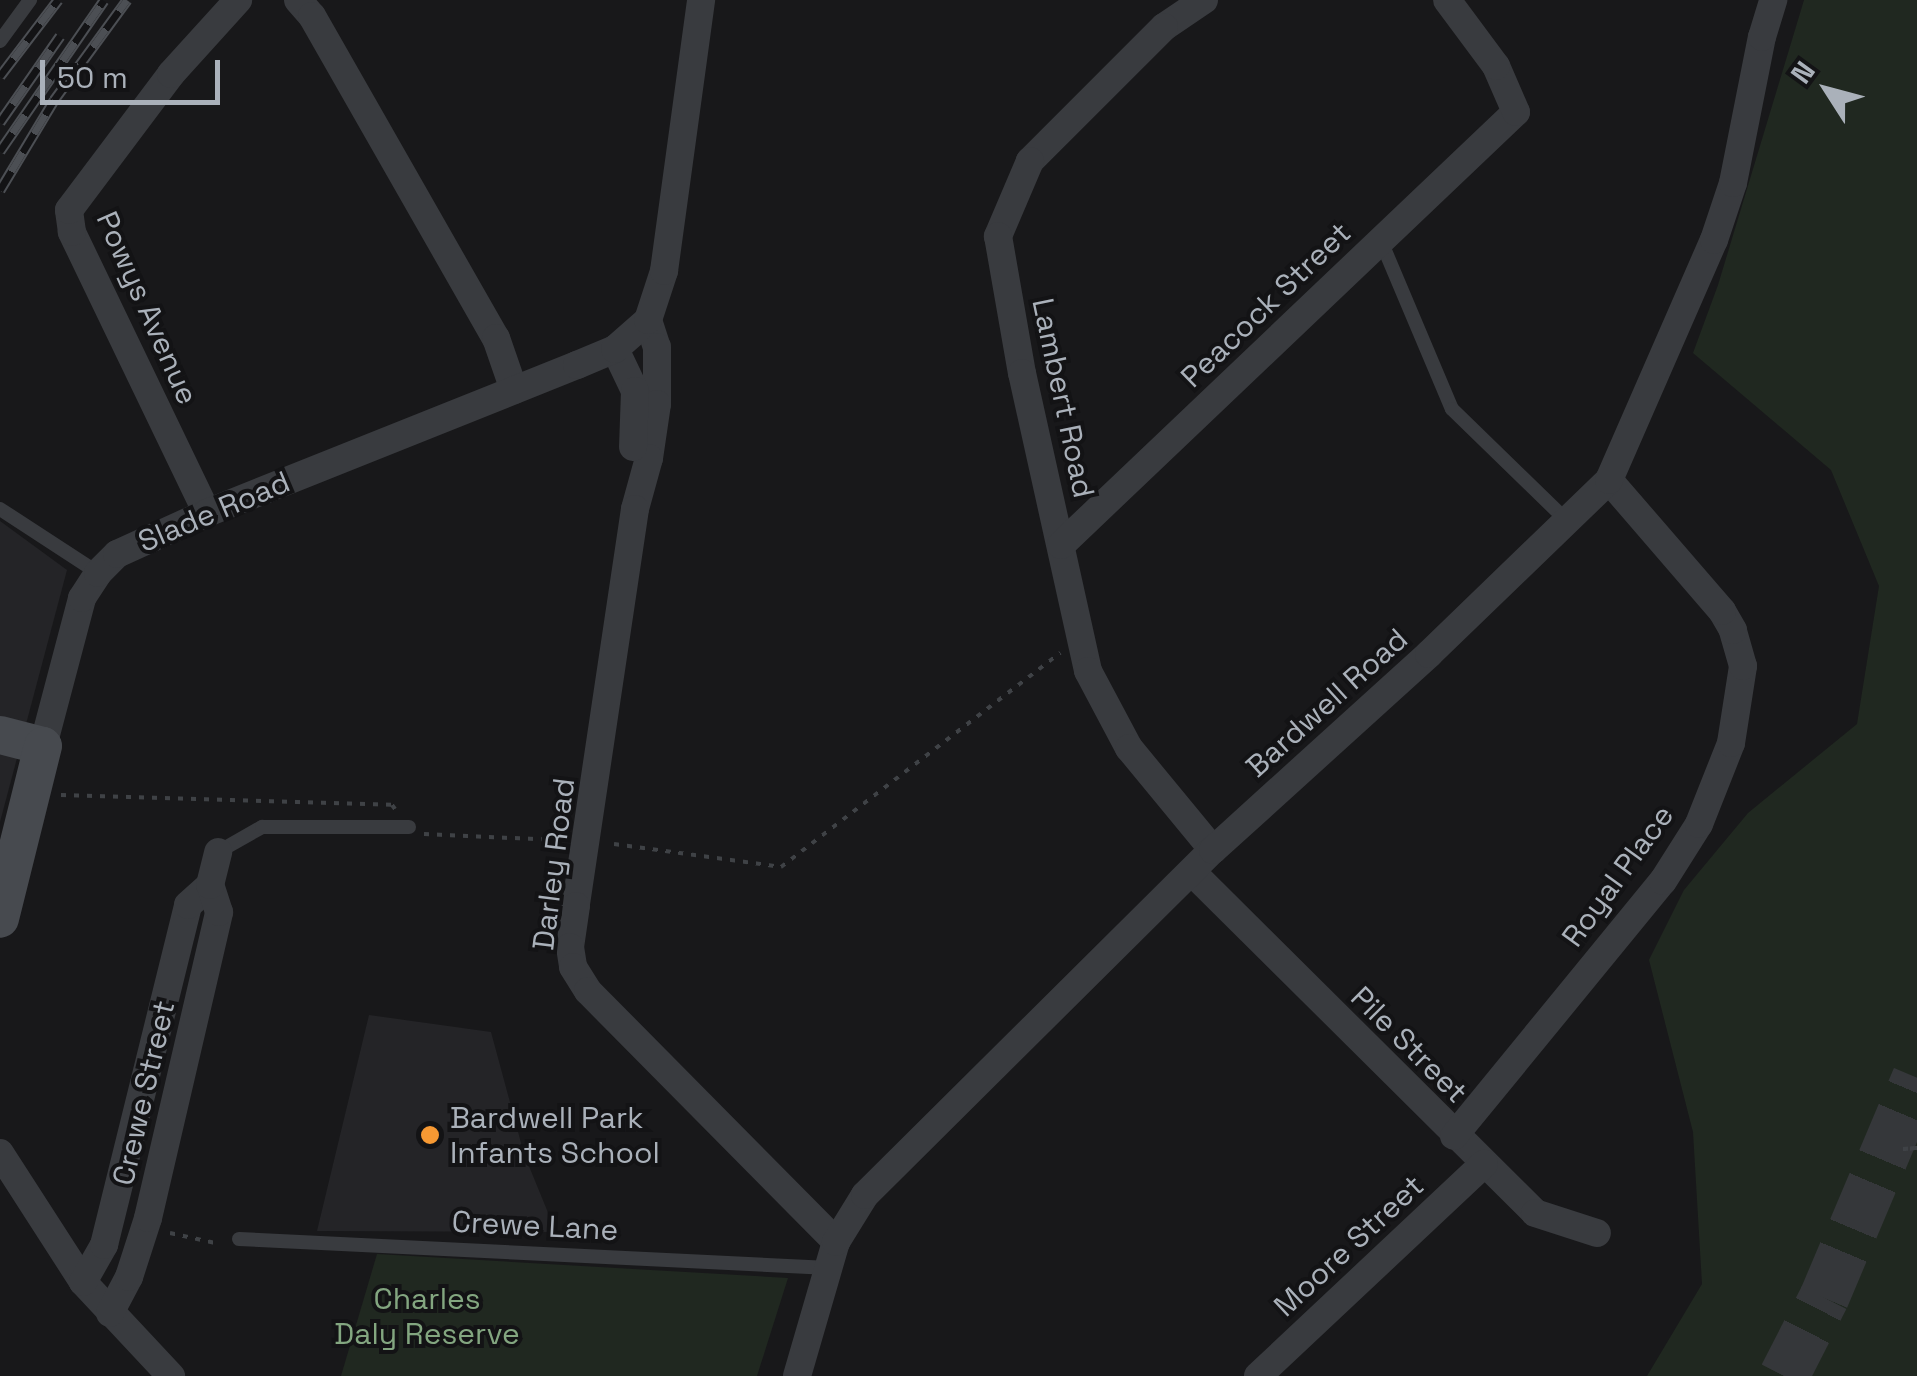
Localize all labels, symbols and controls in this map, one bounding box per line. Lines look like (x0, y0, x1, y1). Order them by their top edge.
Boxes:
scale bar (45, 40, 225, 102)
north arrow (1777, 40, 1877, 140)
text: N (1783, 54, 1823, 91)
text: 50 m (57, 58, 128, 97)
street label: Powys Avenue (88, 206, 206, 410)
street label: Peacock Street (1174, 215, 1358, 395)
street label: Lambert Road (1024, 295, 1102, 501)
street label: Slade Road (133, 464, 295, 560)
street label: Bardwell Road (1239, 621, 1415, 785)
street label: Darley Road (526, 776, 582, 952)
street label: Royal Place (1555, 798, 1681, 954)
street label: Pile Street (1343, 979, 1475, 1111)
street label: Crewe Street (105, 997, 183, 1189)
place label: Bardwell Park Infants School (450, 1100, 660, 1170)
marker: Bardwell Park Infants School (419, 1124, 441, 1146)
street label: Moore Street (1267, 1168, 1431, 1324)
street label: Crewe Lane (451, 1204, 619, 1248)
park label: Charles Daly Reserve (334, 1281, 520, 1352)

